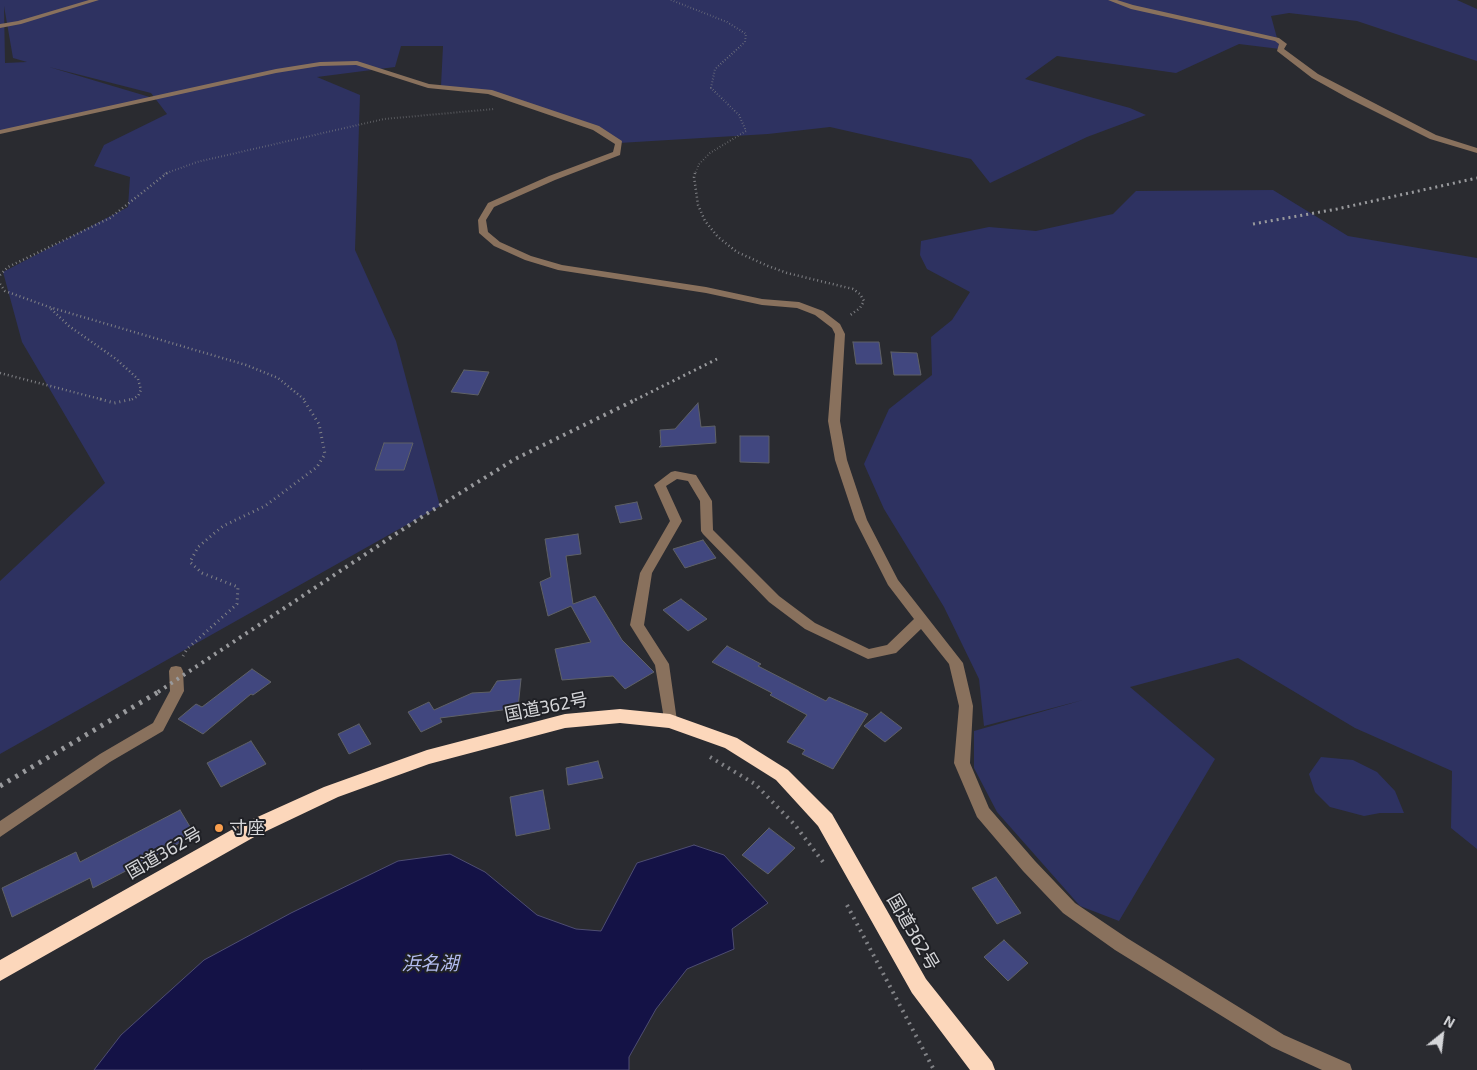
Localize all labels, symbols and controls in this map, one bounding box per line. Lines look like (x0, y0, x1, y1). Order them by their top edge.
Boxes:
street label: 国道362号 (503, 688, 589, 726)
place label: 寸座 (229, 817, 265, 839)
marker: 寸座 (213, 822, 225, 834)
street label: 国道362号 (122, 823, 206, 883)
street label: 国道362号 (883, 890, 943, 974)
water label: 浜名湖 (402, 953, 458, 975)
north arrow (1417, 1010, 1467, 1060)
text: N (1441, 1012, 1458, 1031)

